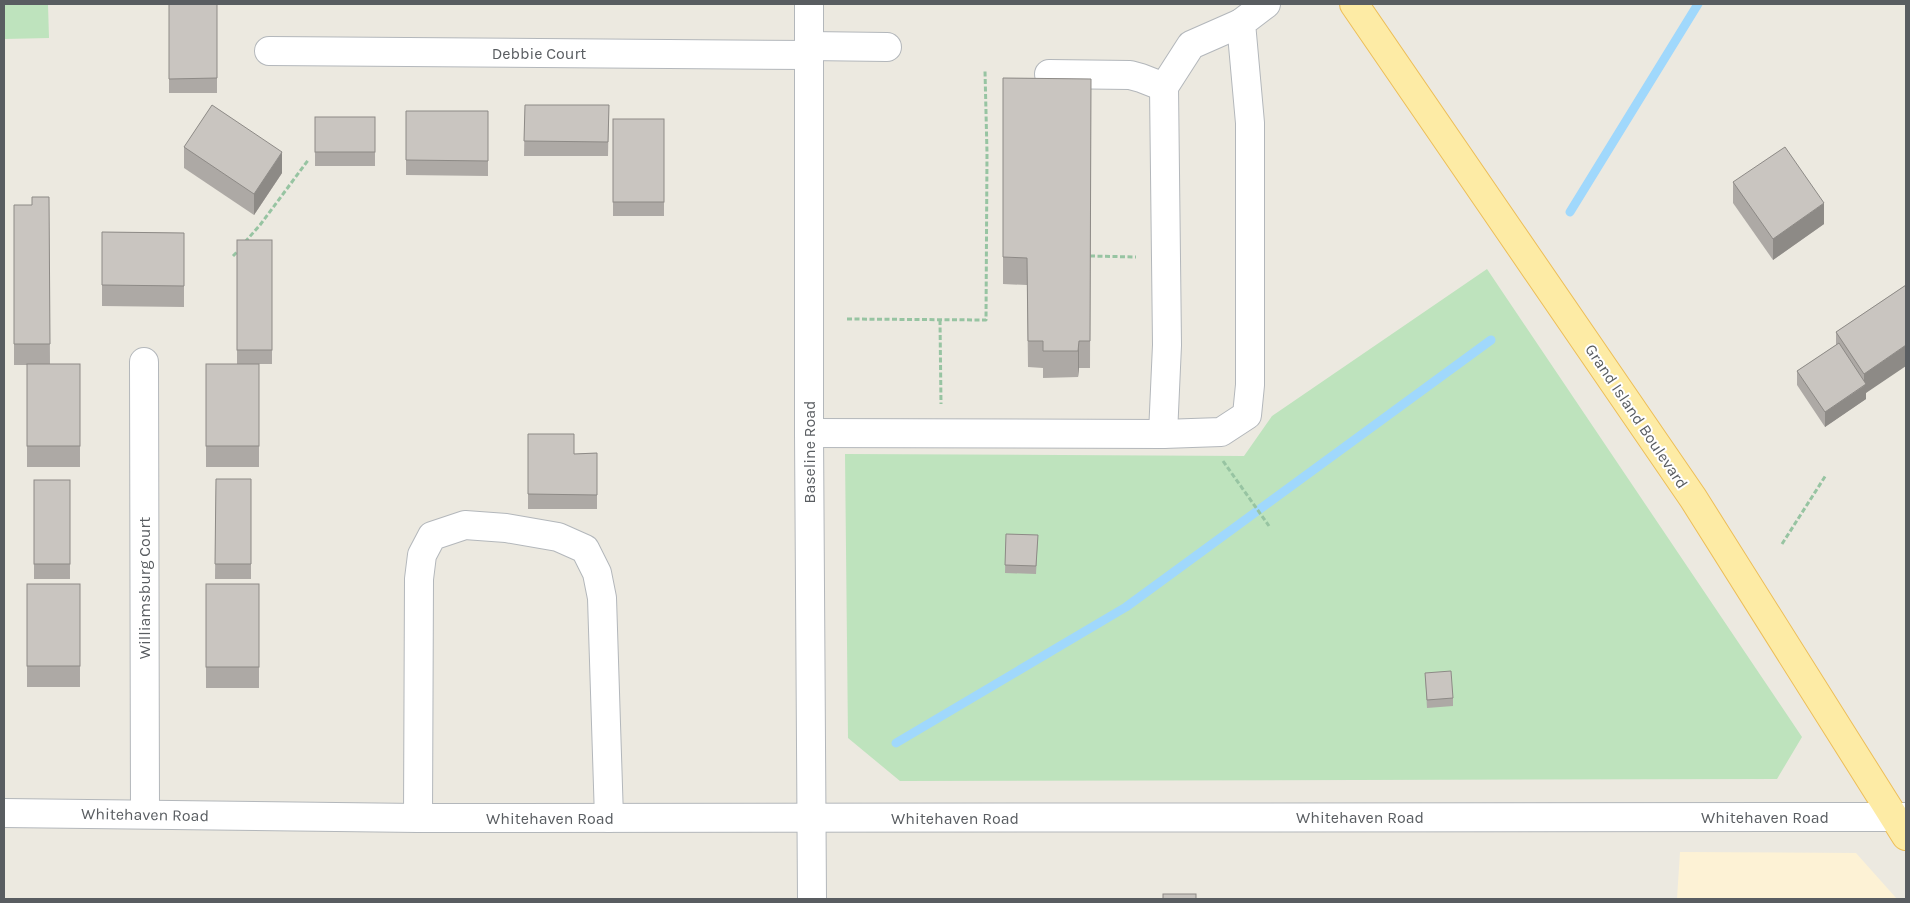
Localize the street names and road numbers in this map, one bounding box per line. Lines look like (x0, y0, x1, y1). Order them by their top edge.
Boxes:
street label: Debbie Court (492, 44, 586, 63)
street label: Grand Island Boulevard (1581, 340, 1692, 492)
street label: Baseline Road (800, 400, 819, 504)
street label: Williamsburg Court (135, 517, 154, 659)
street label: Whitehaven Road (81, 804, 209, 825)
street label: Whitehaven Road (1296, 808, 1424, 827)
street label: Whitehaven Road (1701, 808, 1829, 827)
street label: Whitehaven Road (486, 809, 614, 828)
street label: Whitehaven Road (891, 809, 1019, 828)

